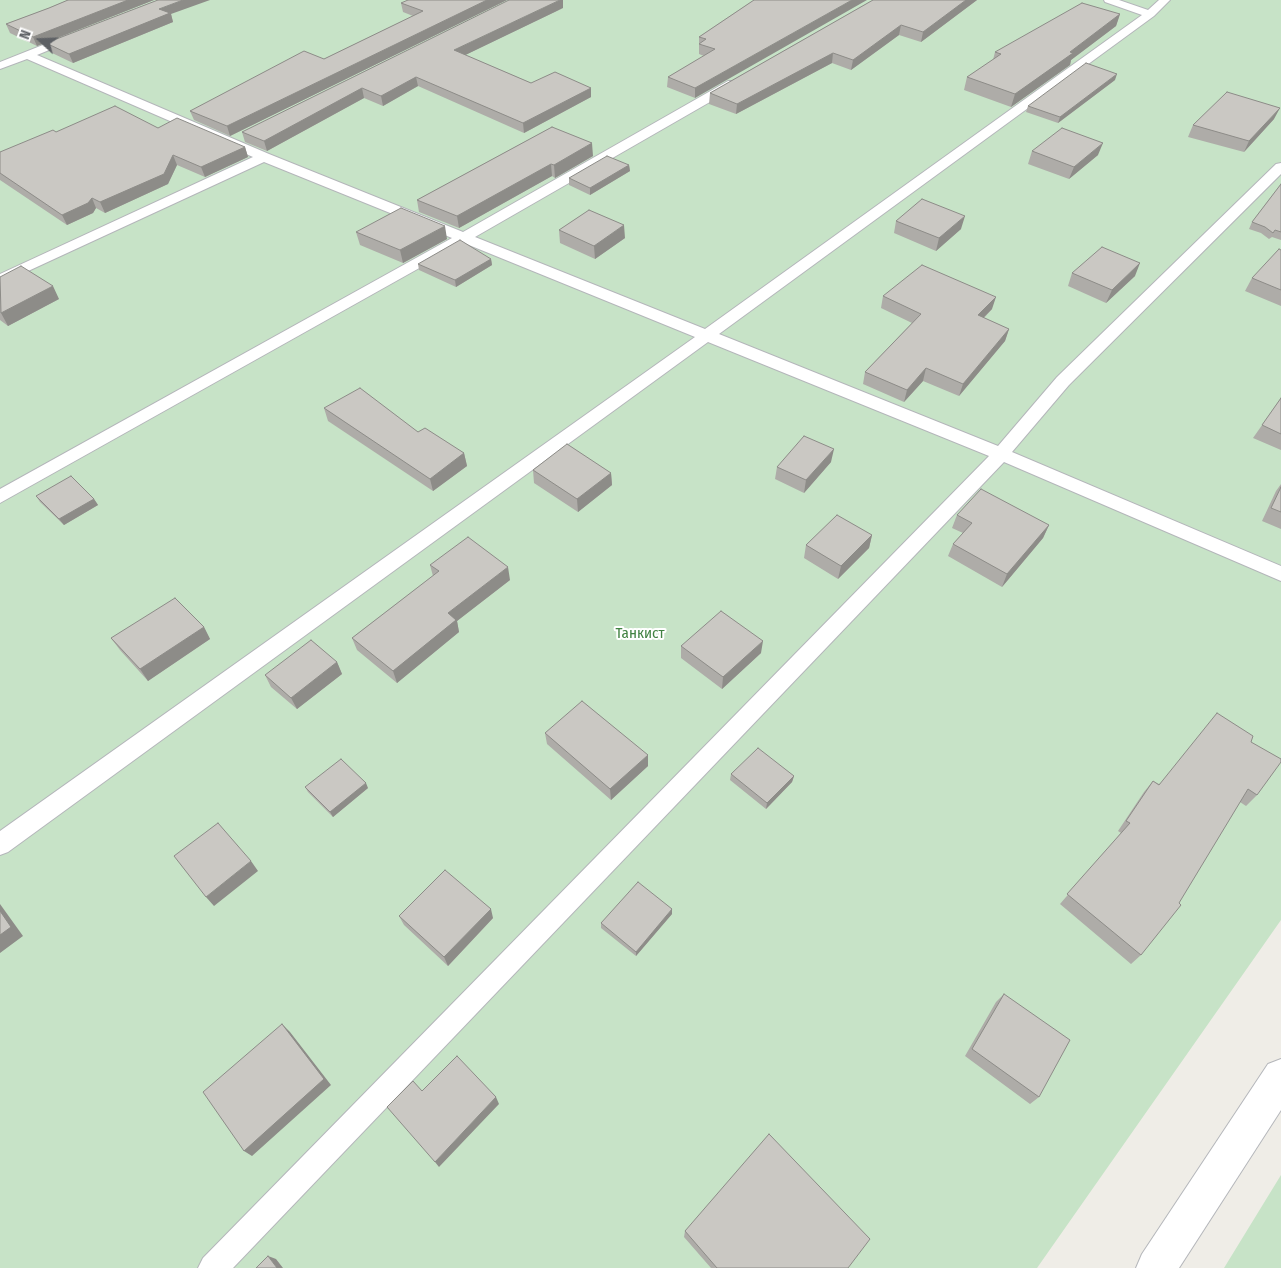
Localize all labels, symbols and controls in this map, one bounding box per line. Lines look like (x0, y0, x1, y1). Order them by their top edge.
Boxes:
north arrow (15, 15, 65, 65)
text: N (16, 28, 35, 42)
park label: Танкист (615, 625, 665, 643)

